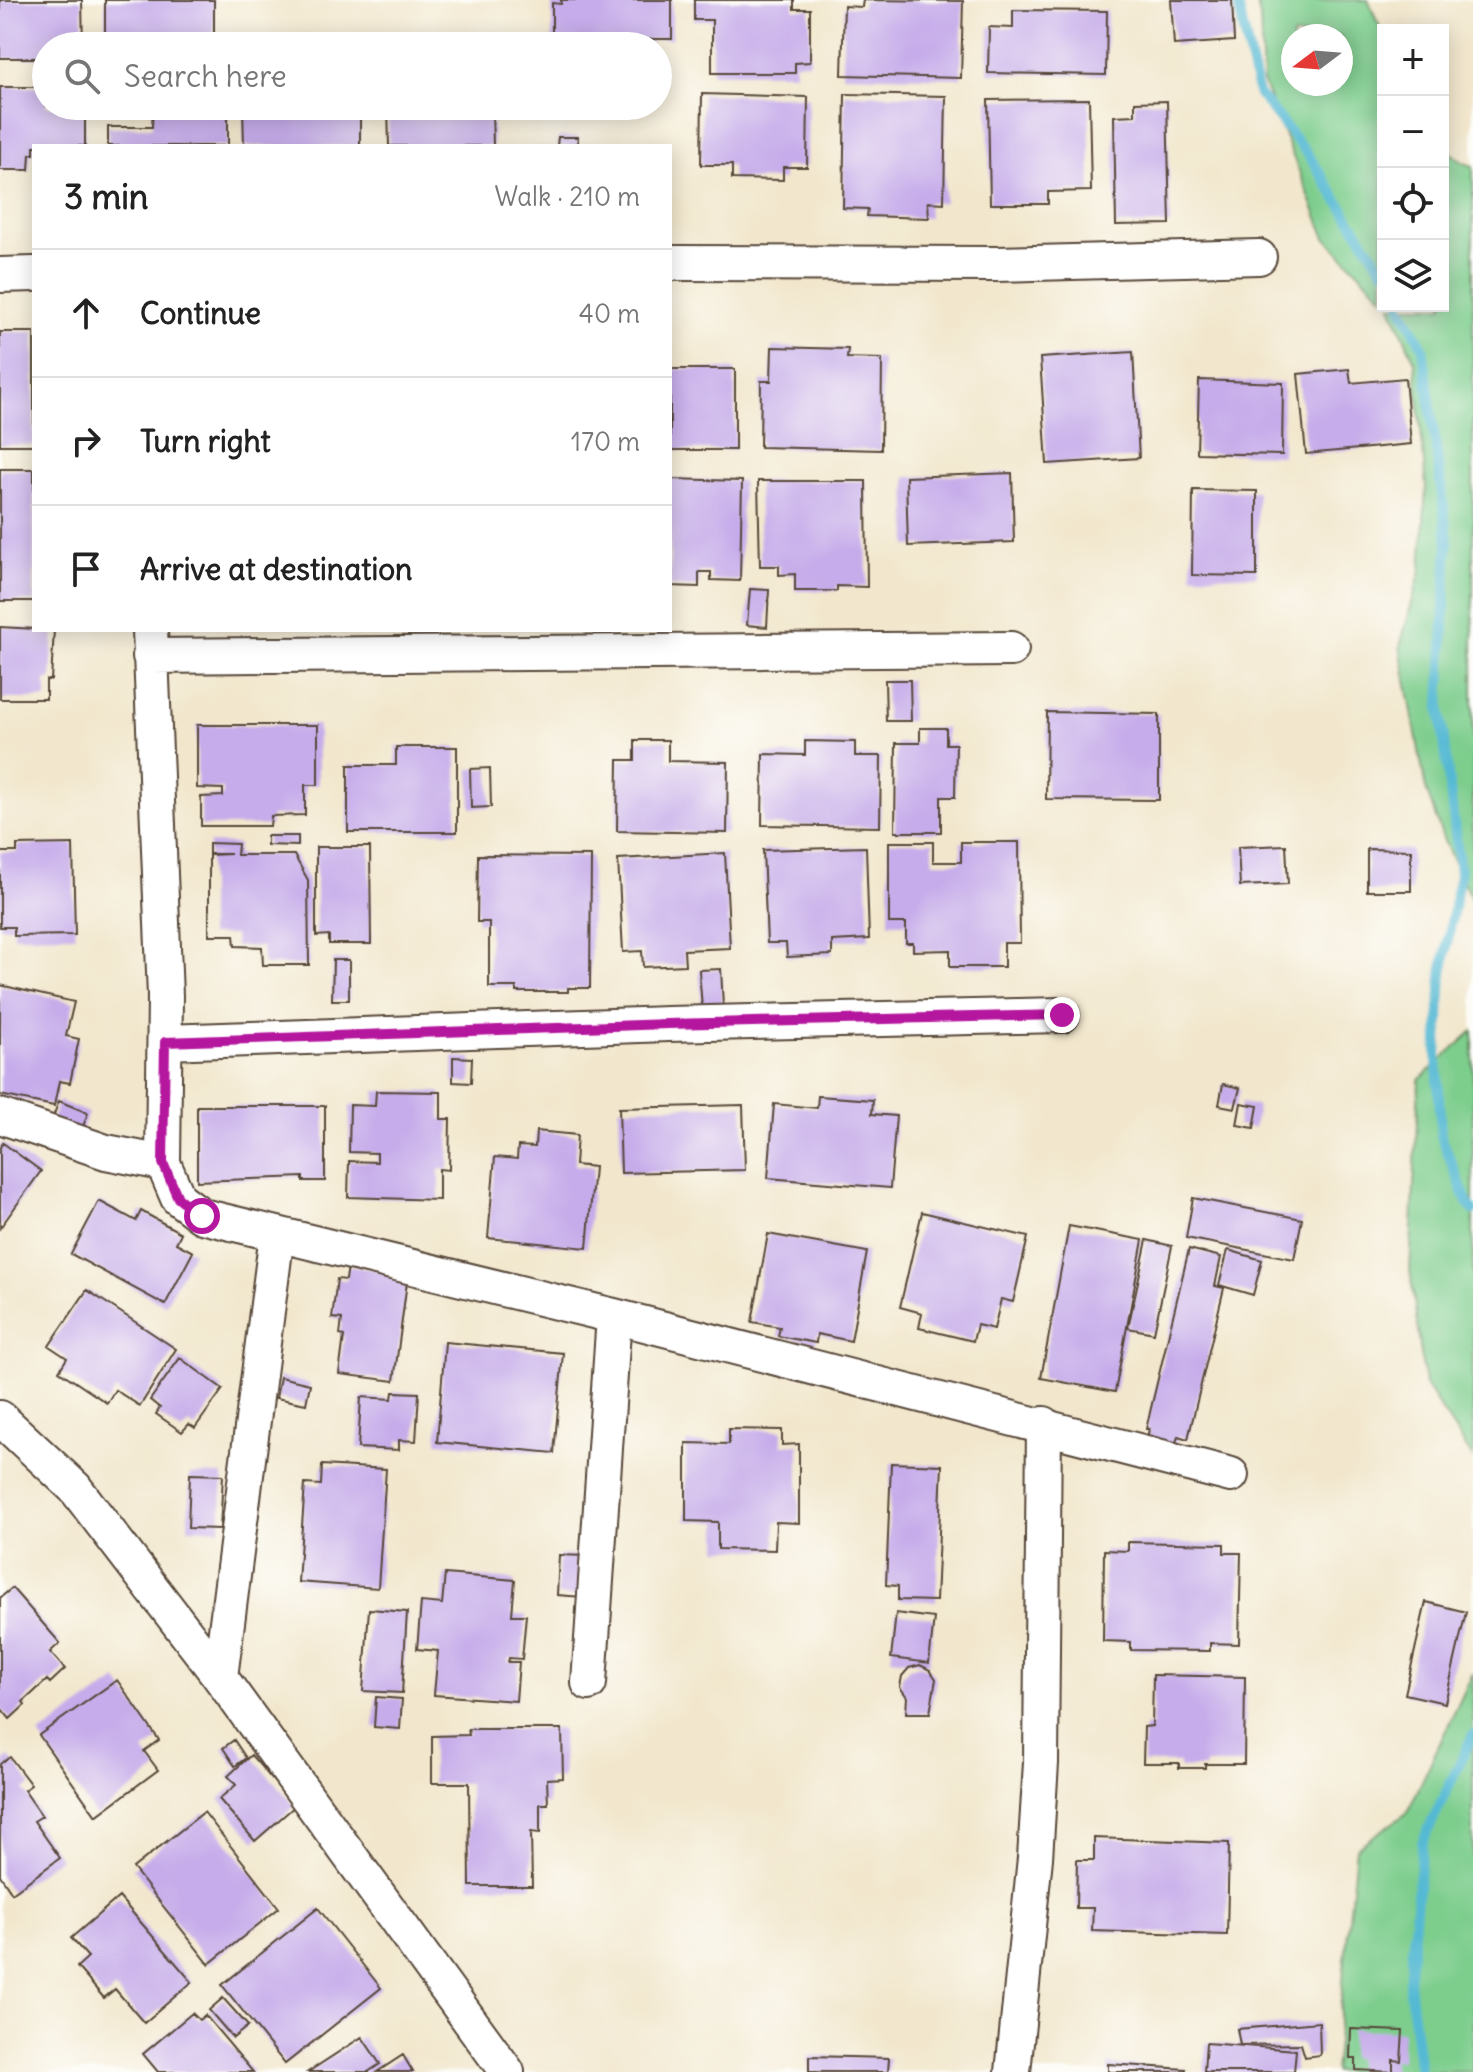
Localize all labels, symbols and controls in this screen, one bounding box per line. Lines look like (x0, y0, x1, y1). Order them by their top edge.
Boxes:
north arrow (1281, 24, 1353, 96)
map controls (1377, 24, 1449, 312)
button: + (1377, 24, 1449, 96)
search box (32, 32, 672, 120)
icon: search (60, 54, 104, 98)
text: Search here (124, 57, 287, 95)
button: − (1377, 96, 1449, 168)
button: locate (1377, 168, 1449, 240)
text: 3 min (64, 175, 149, 218)
text: Walk · 210 m (494, 180, 640, 213)
button: layers (1377, 240, 1449, 312)
icon: ahead (64, 291, 108, 335)
text: Continue (140, 294, 261, 332)
text: 40 m (579, 297, 640, 330)
icon: right (64, 419, 108, 463)
text: Turn right (140, 422, 271, 460)
text: 170 m (571, 425, 640, 458)
icon: arrive (64, 547, 108, 591)
text: Arrive at destination (140, 550, 412, 588)
route end (1044, 997, 1080, 1033)
route start (184, 1198, 220, 1234)

